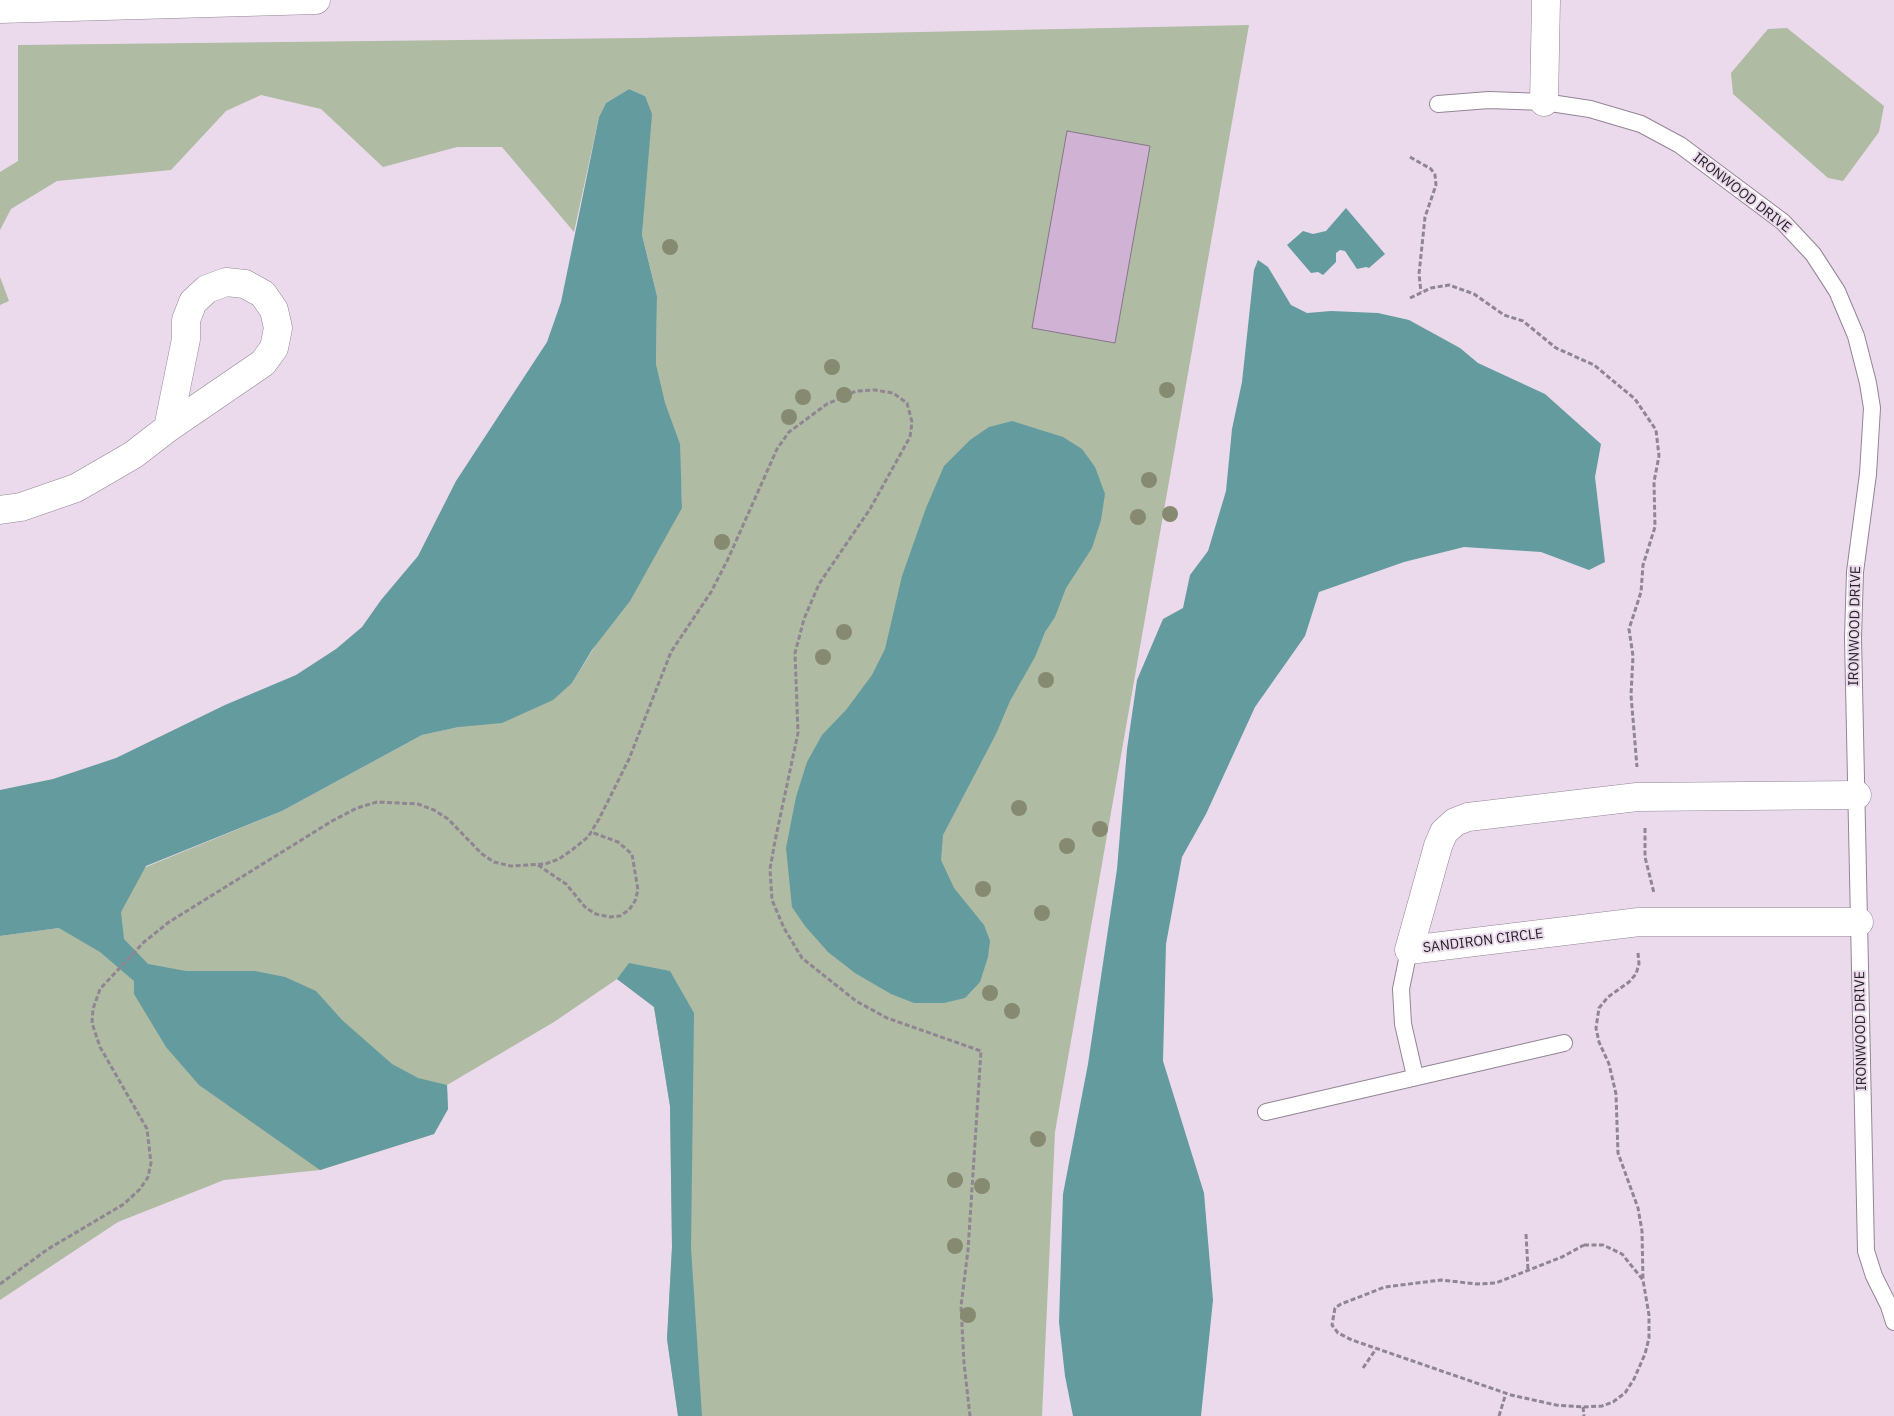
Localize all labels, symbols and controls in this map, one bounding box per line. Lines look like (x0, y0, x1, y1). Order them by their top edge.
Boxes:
street label: IRONWOOD DRIVE (1690, 149, 1794, 237)
street label: IRONWOOD DRIVE (1846, 566, 1864, 686)
street label: SANDIRON CIRCLE (1422, 925, 1544, 957)
street label: IRONWOOD DRIVE (1852, 971, 1870, 1091)

